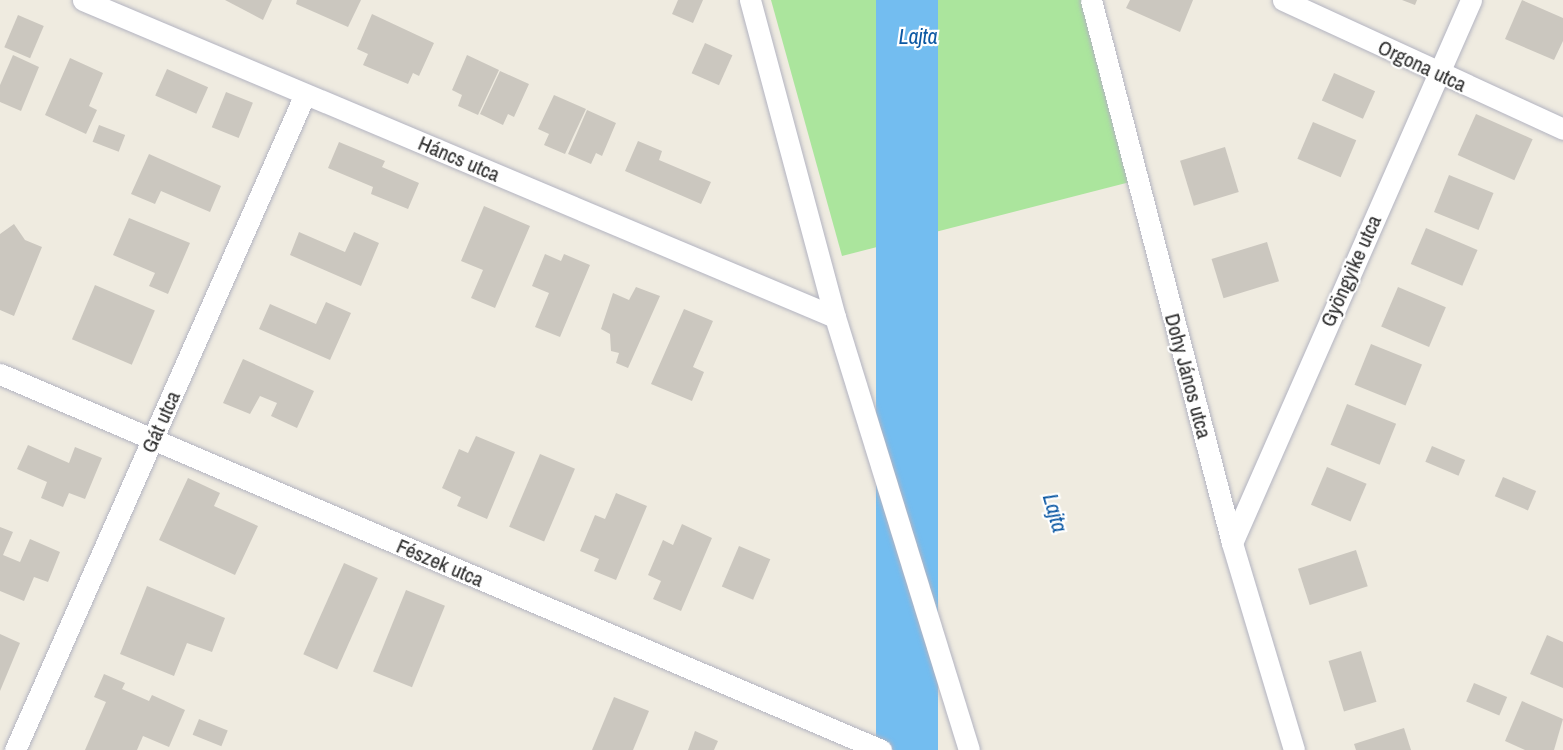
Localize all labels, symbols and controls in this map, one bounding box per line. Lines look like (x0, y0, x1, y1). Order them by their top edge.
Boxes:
water label: Lajta (898, 24, 938, 50)
street label: Orgona utca (1374, 35, 1470, 97)
street label: Háncs utca (414, 131, 504, 187)
street label: Gyöngyike utca (1315, 211, 1387, 331)
street label: Dohy János utca (1159, 311, 1217, 441)
street label: Gát utca (136, 387, 186, 457)
water label: Lajta (1037, 491, 1073, 535)
street label: Fészek utca (393, 533, 487, 593)

